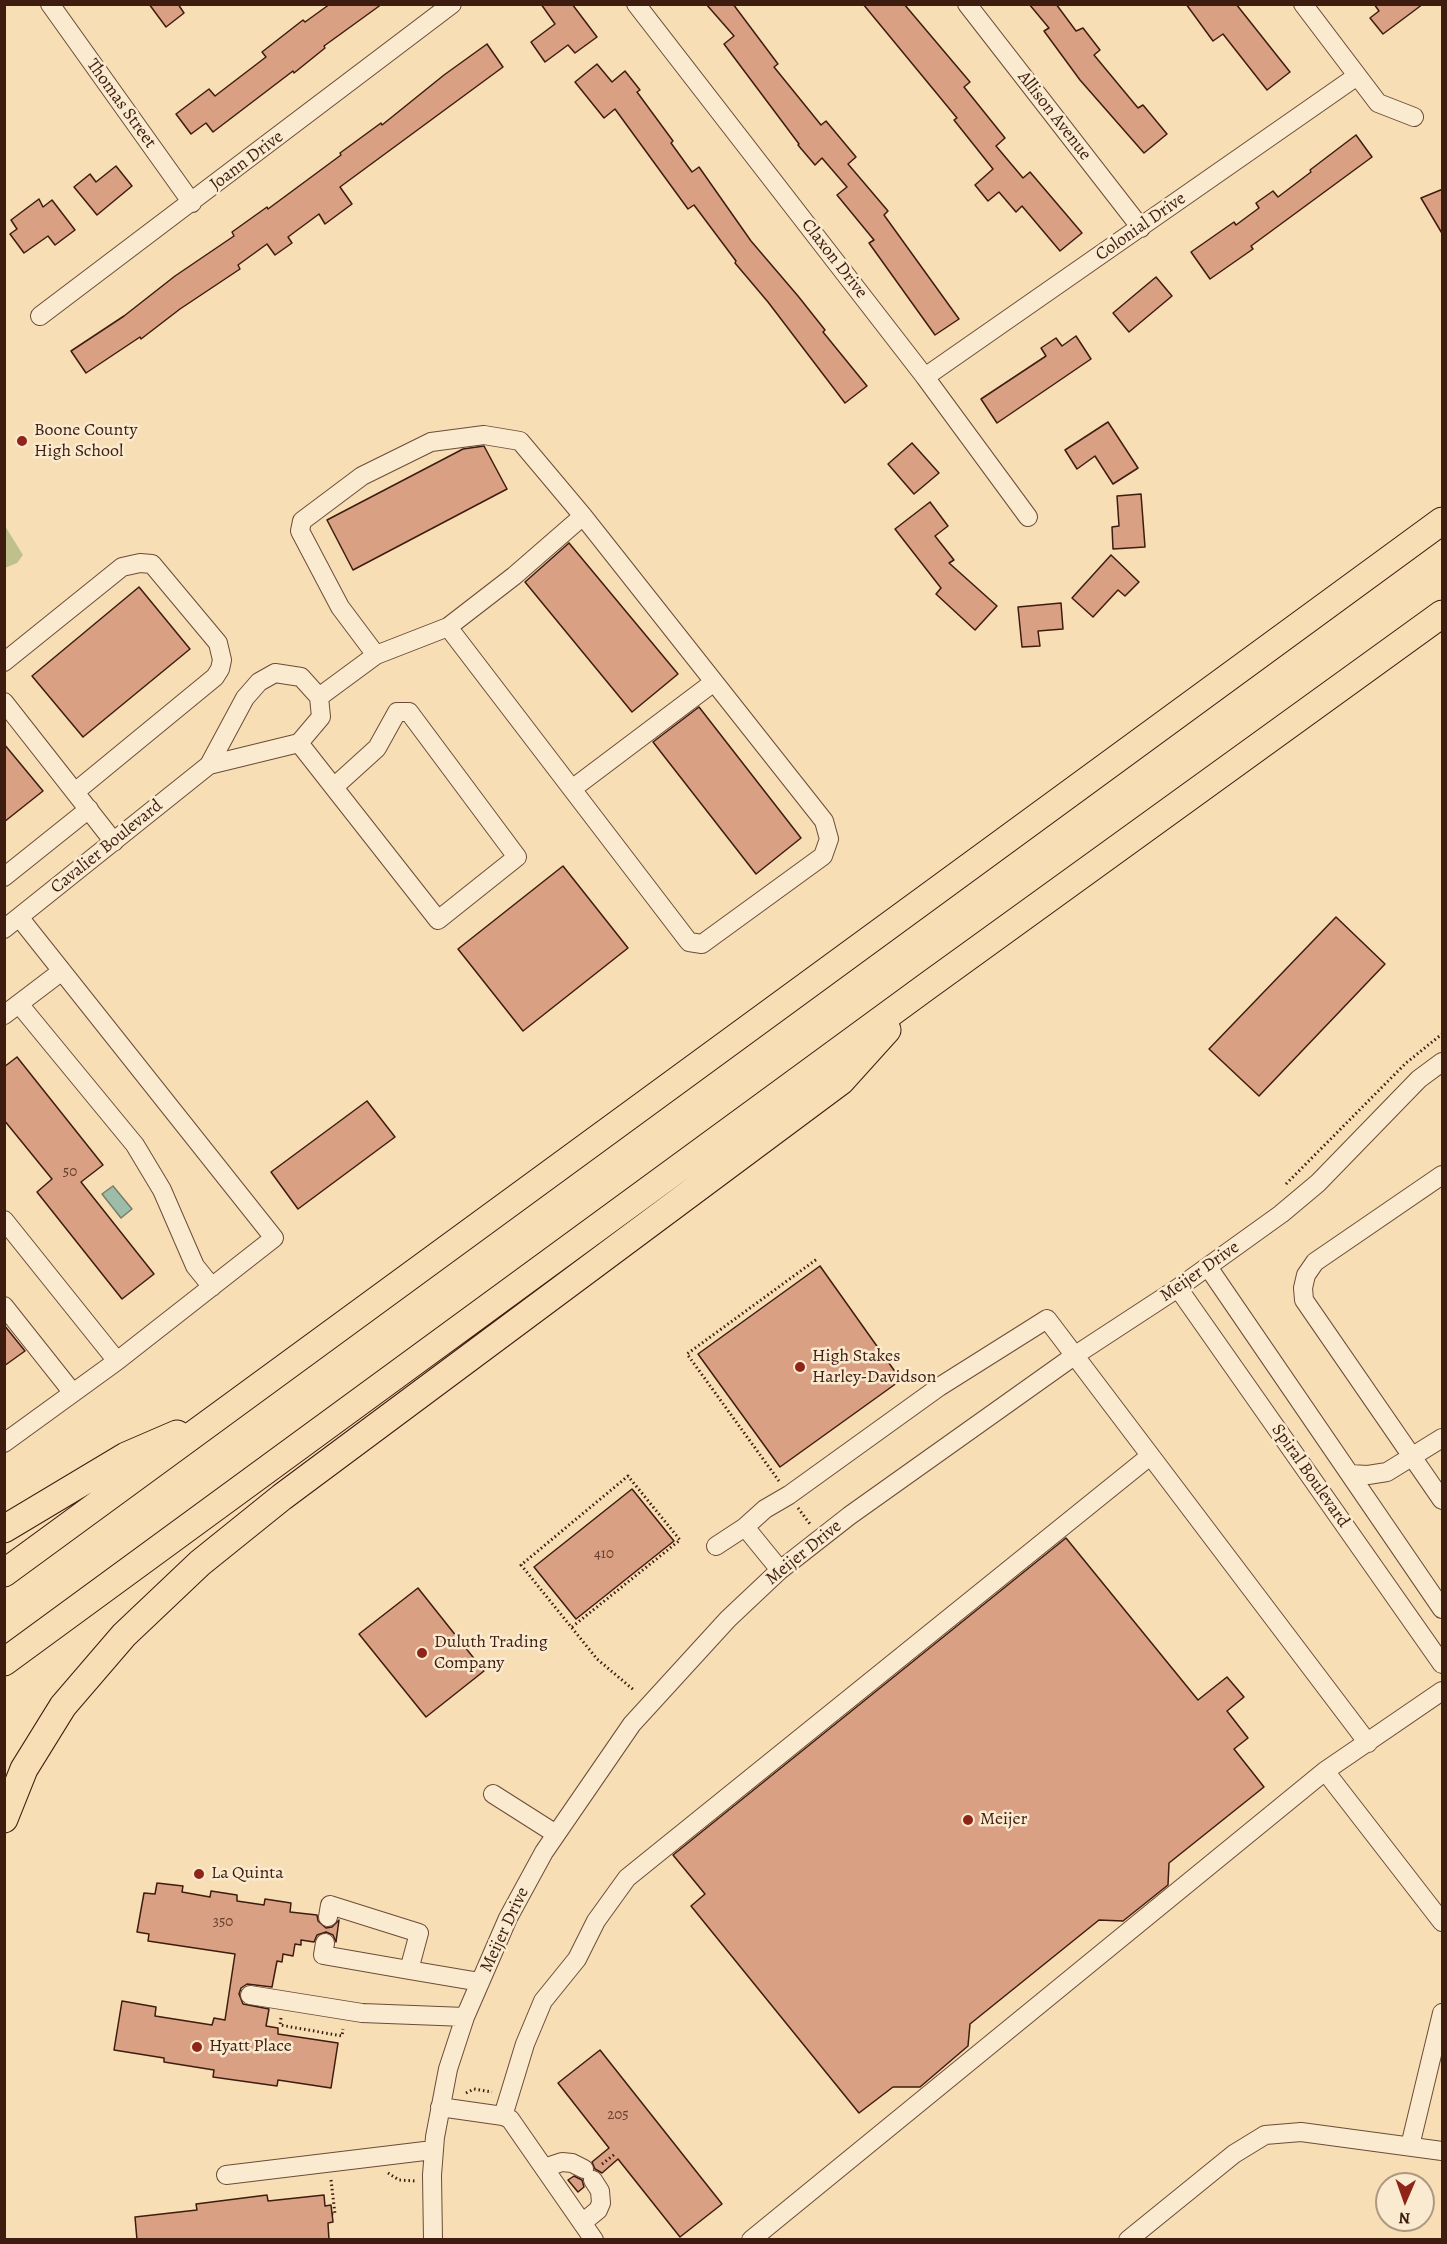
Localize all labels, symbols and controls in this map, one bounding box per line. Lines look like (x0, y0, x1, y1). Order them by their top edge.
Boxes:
street label: Thomas Street (81, 55, 161, 153)
street label: Allison Avenue (1012, 67, 1096, 165)
street label: Joann Drive (206, 126, 288, 196)
street label: Colonial Drive (1092, 188, 1190, 266)
street label: Claxon Drive (796, 215, 872, 303)
place label: Boone County High School (34, 420, 137, 462)
marker: Boone County High School (15, 434, 29, 448)
street label: Cavalier Boulevard (47, 795, 167, 899)
house number: 50 (63, 1163, 77, 1181)
street label: Meijer Drive (1156, 1237, 1244, 1307)
place label: High Stakes Harley-Davidson (812, 1346, 936, 1388)
marker: High Stakes Harley-Davidson (793, 1360, 807, 1374)
street label: Spiral Boulevard (1266, 1420, 1354, 1532)
street label: Meijer Drive (762, 1516, 846, 1590)
house number: 410 (594, 1545, 614, 1563)
place label: Duluth Trading Company (434, 1632, 548, 1674)
marker: Duluth Trading Company (415, 1646, 429, 1660)
place label: Meijer (980, 1809, 1027, 1831)
marker: Meijer (961, 1813, 975, 1827)
place label: La Quinta (211, 1863, 284, 1885)
marker: La Quinta (192, 1867, 206, 1881)
street label: Meijer Drive (476, 1884, 534, 1976)
house number: 350 (213, 1913, 233, 1931)
place label: Hyatt Place (209, 2036, 292, 2058)
marker: Hyatt Place (190, 2040, 204, 2054)
house number: 205 (607, 2106, 629, 2124)
north arrow (1375, 2172, 1435, 2232)
text: N (1398, 2207, 1411, 2229)

